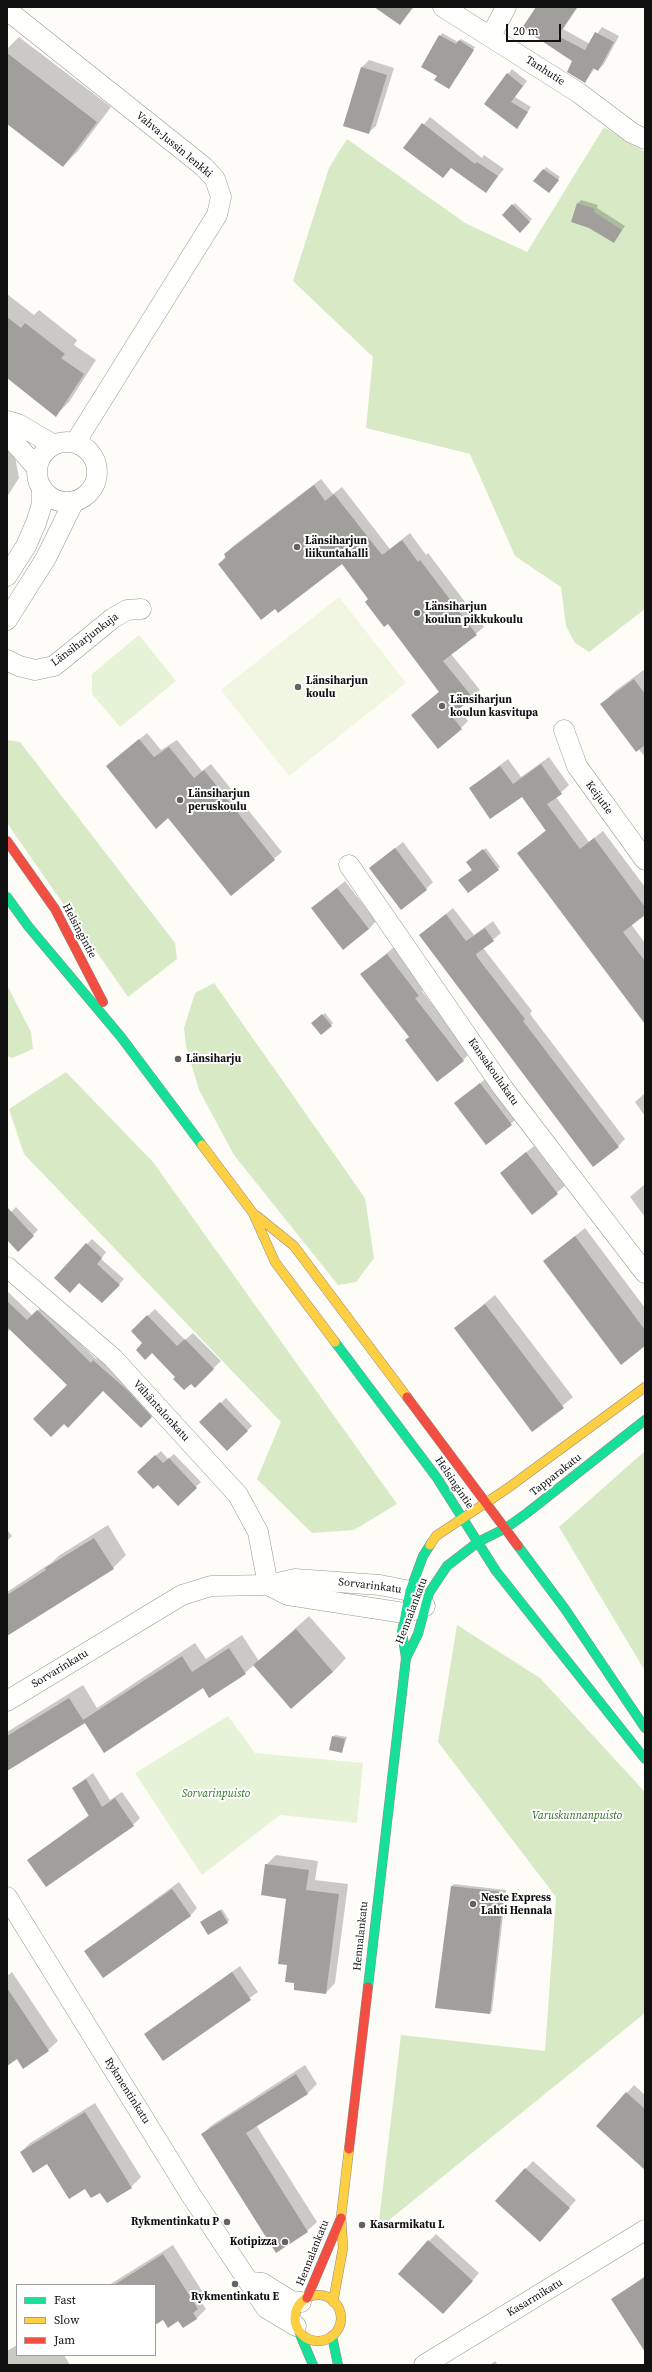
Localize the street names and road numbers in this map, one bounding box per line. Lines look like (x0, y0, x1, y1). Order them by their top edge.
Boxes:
street label: Tanhutie (523, 54, 567, 88)
street label: Vahva-Jussin lenkki (133, 109, 215, 181)
street label: Länsiharjunkuja (49, 610, 121, 670)
street label: Keijutie (583, 779, 615, 817)
street label: Helsingintie (59, 901, 99, 961)
street label: Kansakoulukatu (465, 1036, 521, 1108)
street label: Vähäntalonkatu (130, 1378, 192, 1444)
street label: Tapparakatu (528, 1451, 584, 1499)
street label: Helsingintie (432, 1454, 476, 1512)
street label: Sorvarinkatu (338, 1576, 402, 1596)
street label: Hennalankatu (393, 1576, 431, 1646)
street label: Sorvarinkatu (29, 1647, 91, 1691)
street label: Hennalankatu (351, 1901, 371, 1971)
street label: Rykmentinkatu (101, 2055, 153, 2127)
street label: Hennalankatu (294, 2218, 332, 2288)
street label: Kasarmikatu (505, 2276, 565, 2320)

